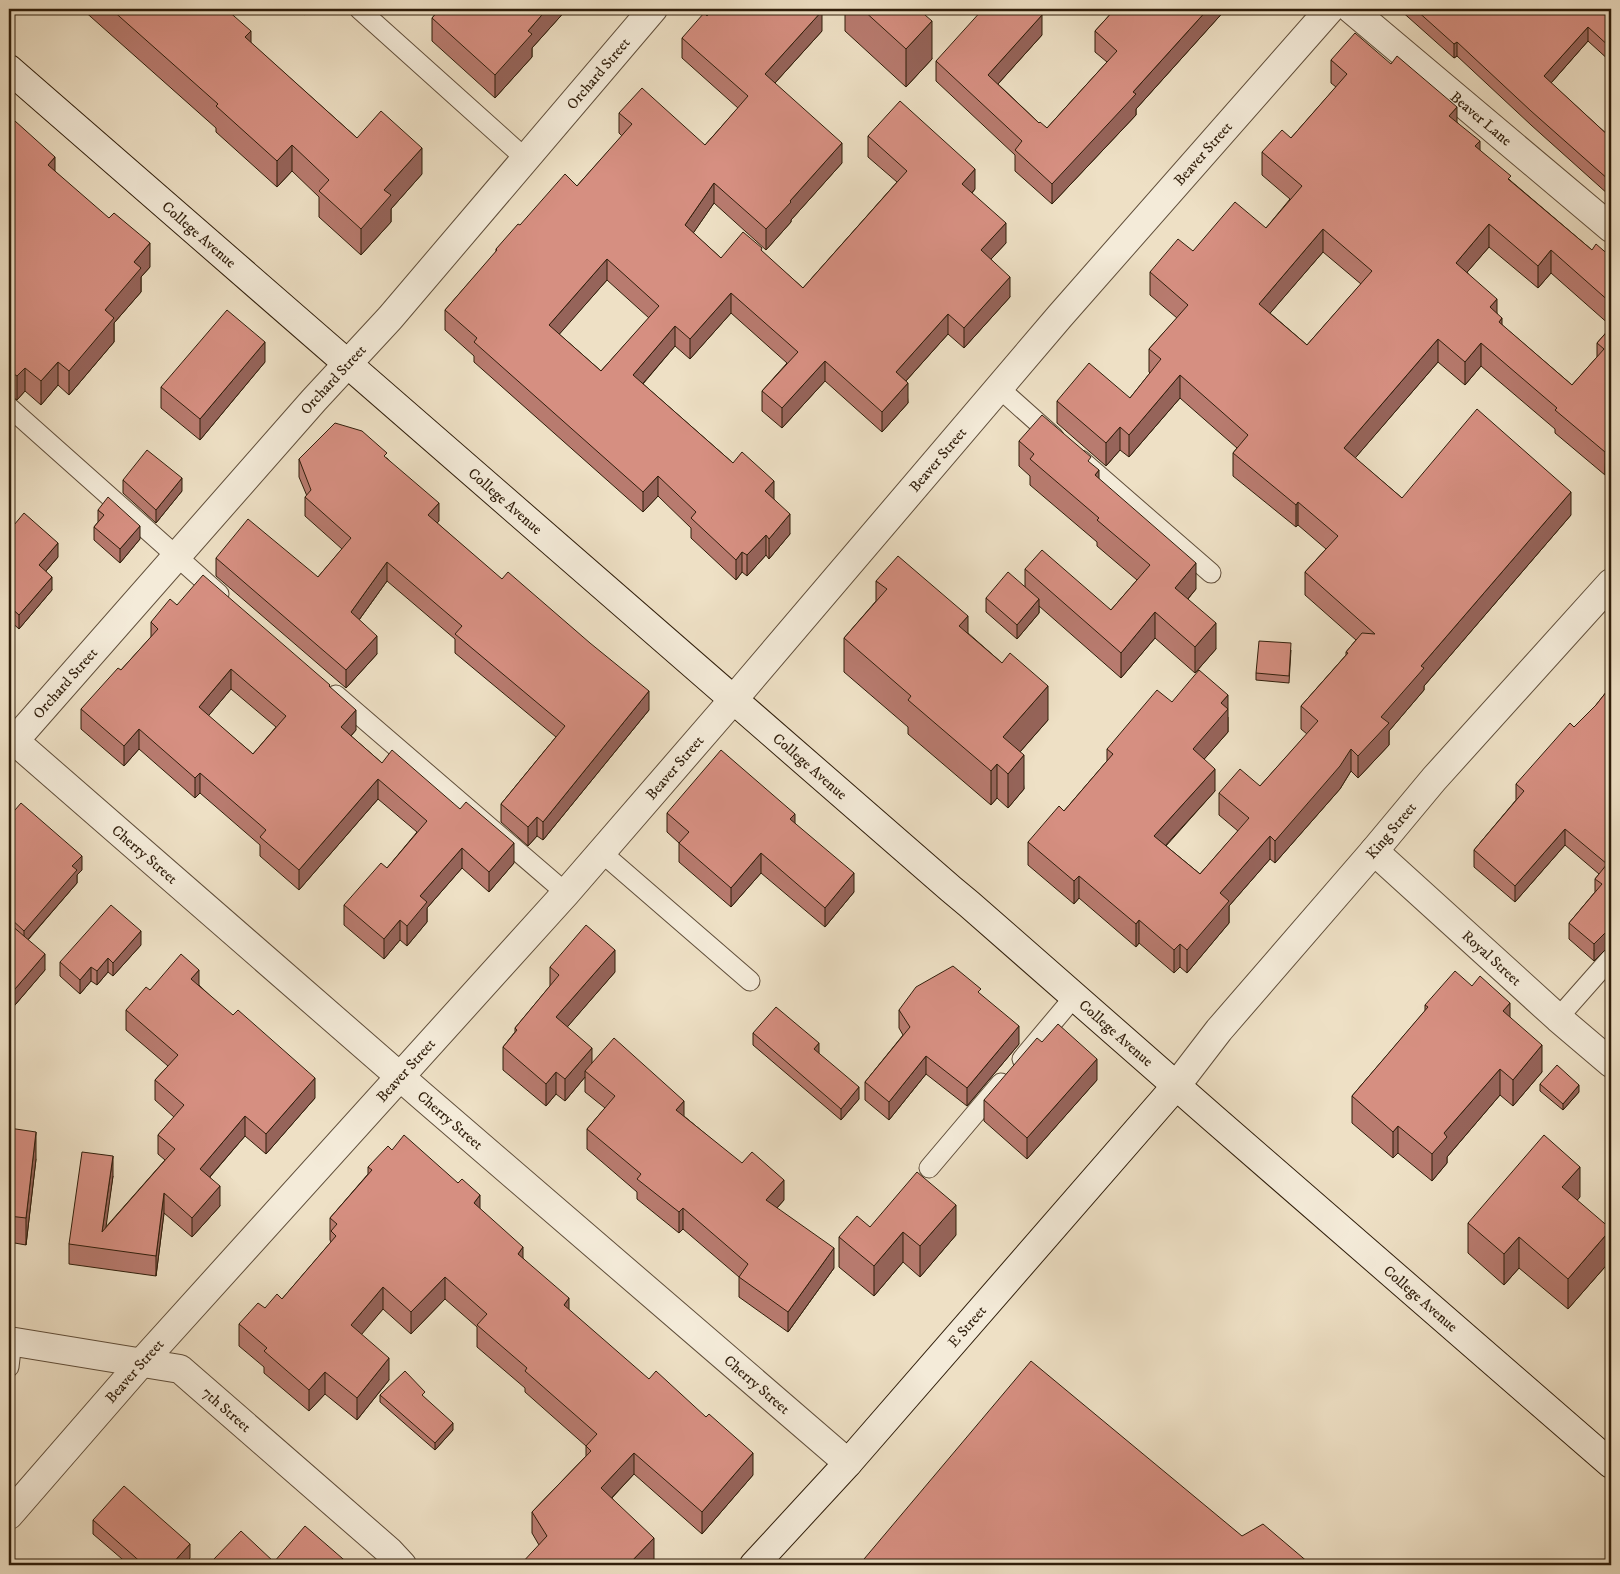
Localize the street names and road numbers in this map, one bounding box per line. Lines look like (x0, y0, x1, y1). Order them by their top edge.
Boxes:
street label: Orchard Street (563, 34, 635, 114)
street label: Beaver Lane (1446, 88, 1515, 150)
street label: Beaver Street (1170, 118, 1237, 190)
street label: College Avenue (158, 197, 240, 272)
street label: Orchard Street (296, 341, 371, 419)
street label: Beaver Street (905, 423, 971, 496)
street label: College Avenue (464, 464, 546, 539)
street label: Orchard Street (29, 644, 102, 723)
street label: College Avenue (769, 729, 851, 804)
street label: Beaver Street (642, 731, 708, 804)
street label: King Street (1362, 798, 1421, 863)
street label: Cherry Street (108, 821, 181, 889)
street label: Royal Street (1458, 926, 1525, 990)
street label: College Avenue (1075, 996, 1157, 1071)
street label: Beaver Street (373, 1035, 440, 1106)
street label: Cherry Street (413, 1087, 487, 1154)
street label: College Avenue (1379, 1261, 1461, 1336)
street label: E Street (944, 1302, 991, 1351)
street label: Beaver Street (102, 1335, 168, 1407)
street label: Cherry Street (720, 1351, 794, 1419)
street label: 7th Street (198, 1383, 255, 1437)

